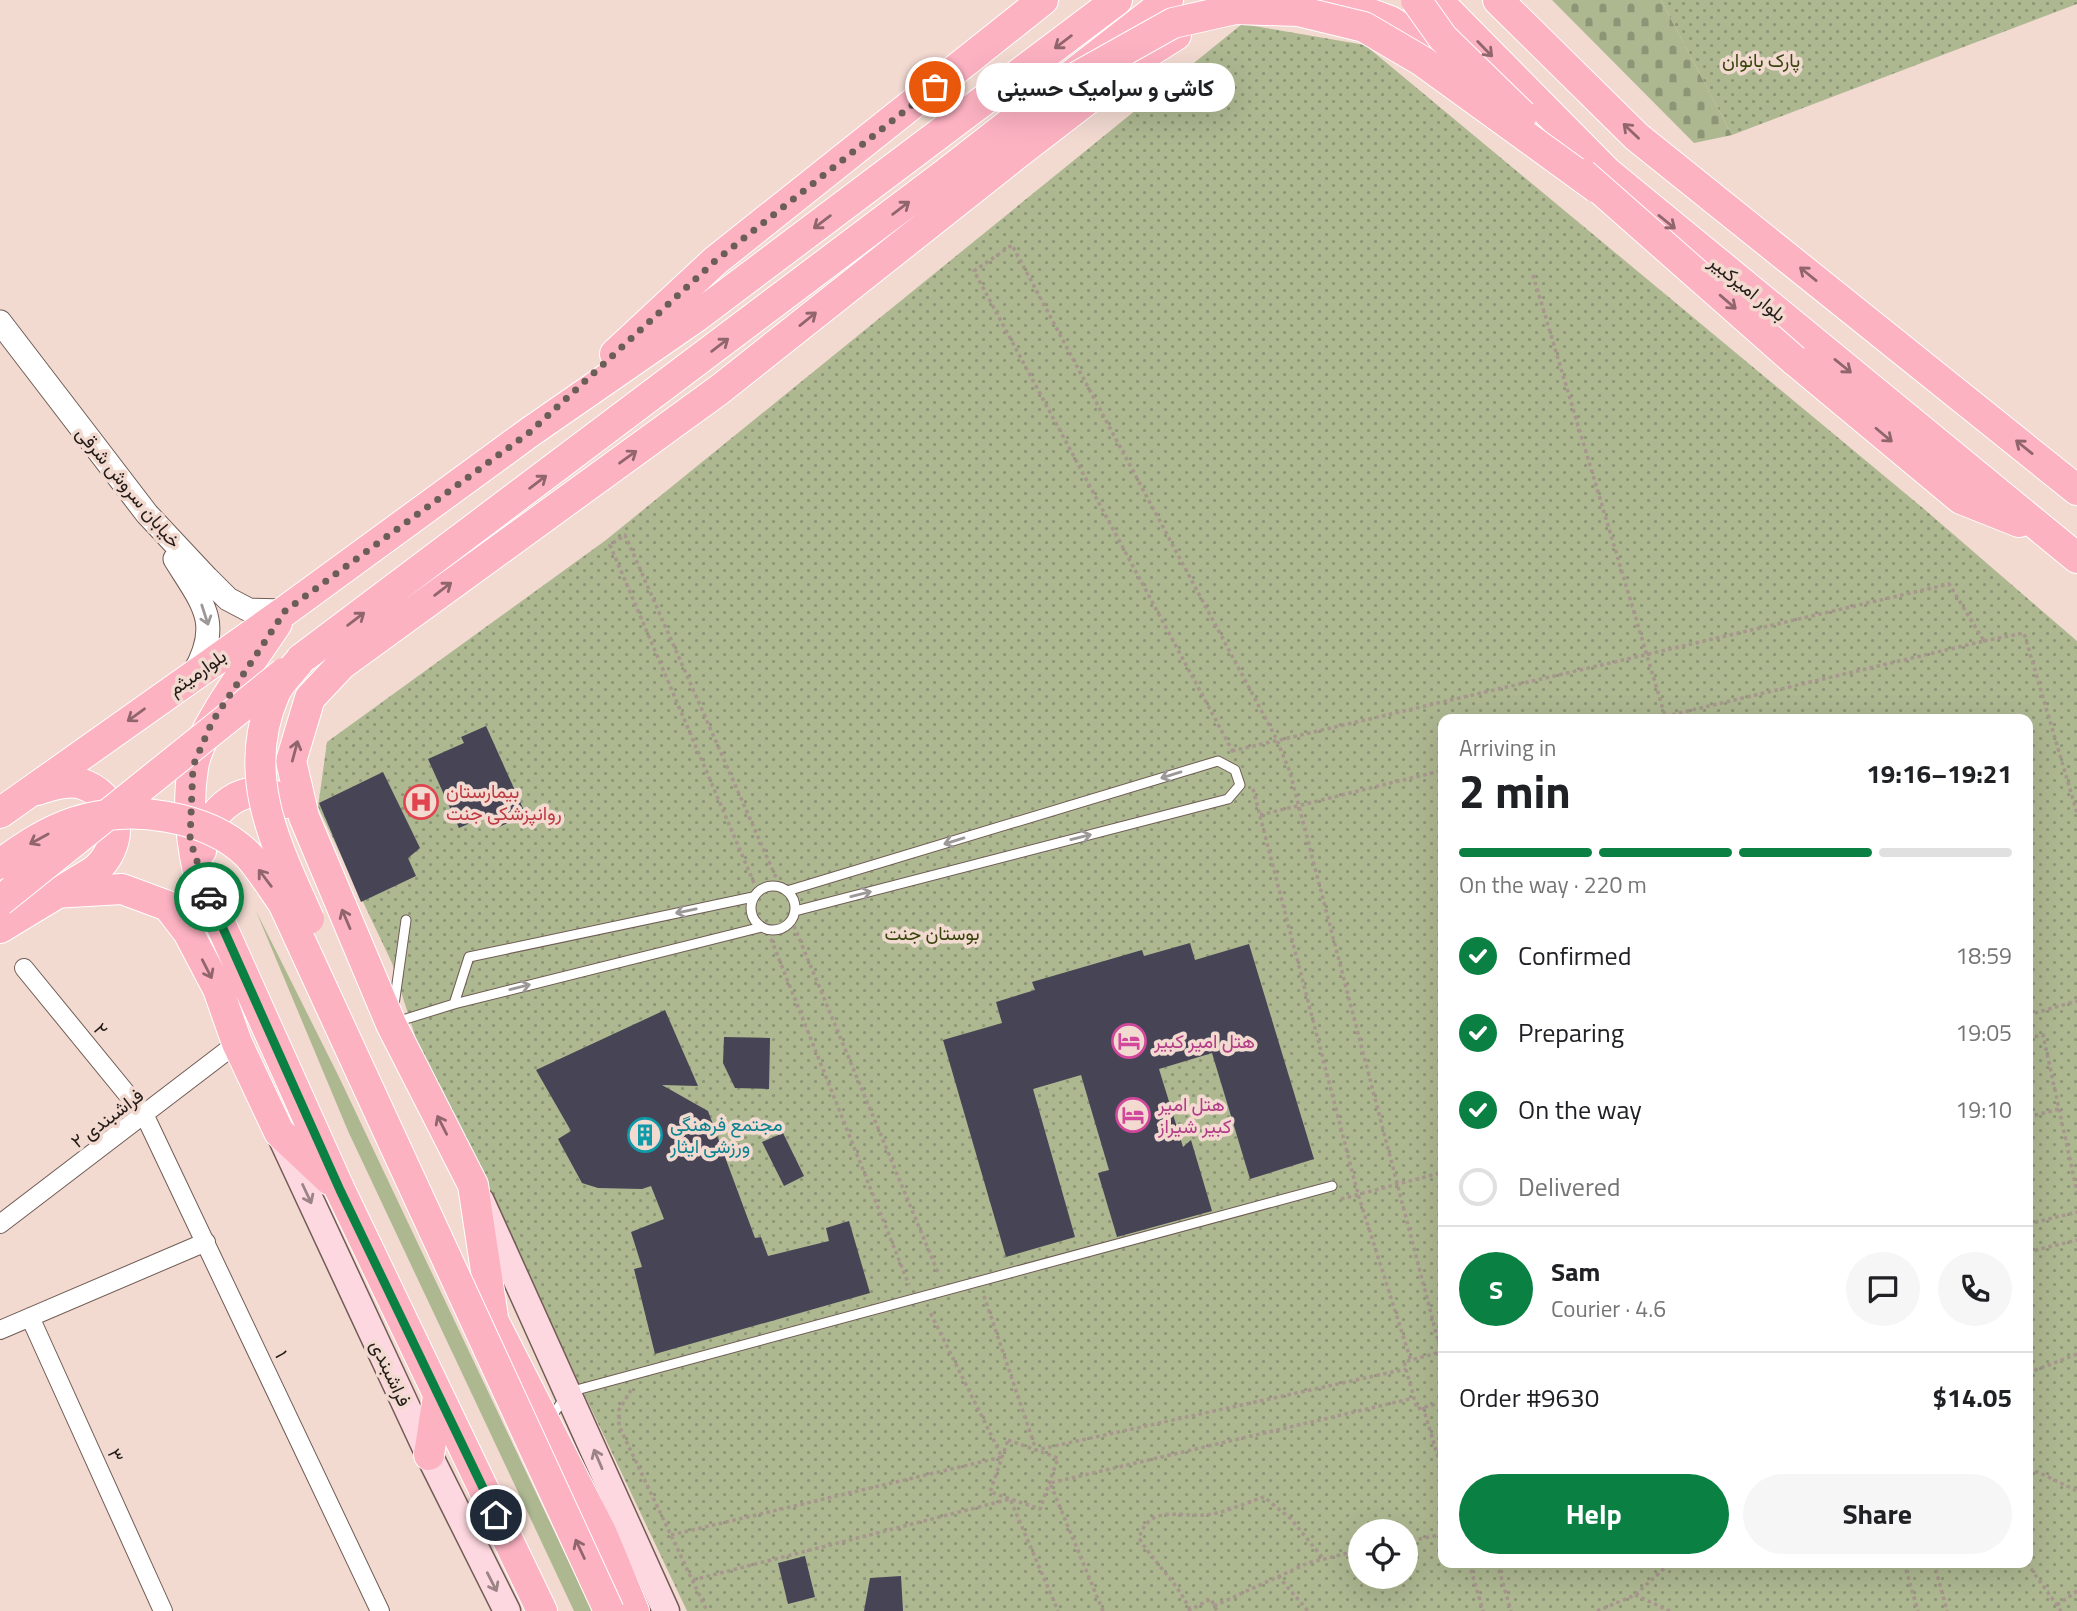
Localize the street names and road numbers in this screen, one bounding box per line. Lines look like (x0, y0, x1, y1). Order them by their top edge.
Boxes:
street label: بلوار امیرکبیر (1702, 247, 1793, 328)
street label: خیابان سروش شرقی (70, 419, 189, 554)
street label: بلوارمیثم (162, 641, 232, 702)
street label: ۲ (87, 1016, 116, 1042)
street label: ۲ فراشبندی (64, 1081, 149, 1155)
street label: فراشبندی (363, 1335, 420, 1411)
street label: ۱ (268, 1345, 297, 1362)
street label: ۳ (101, 1443, 132, 1466)

